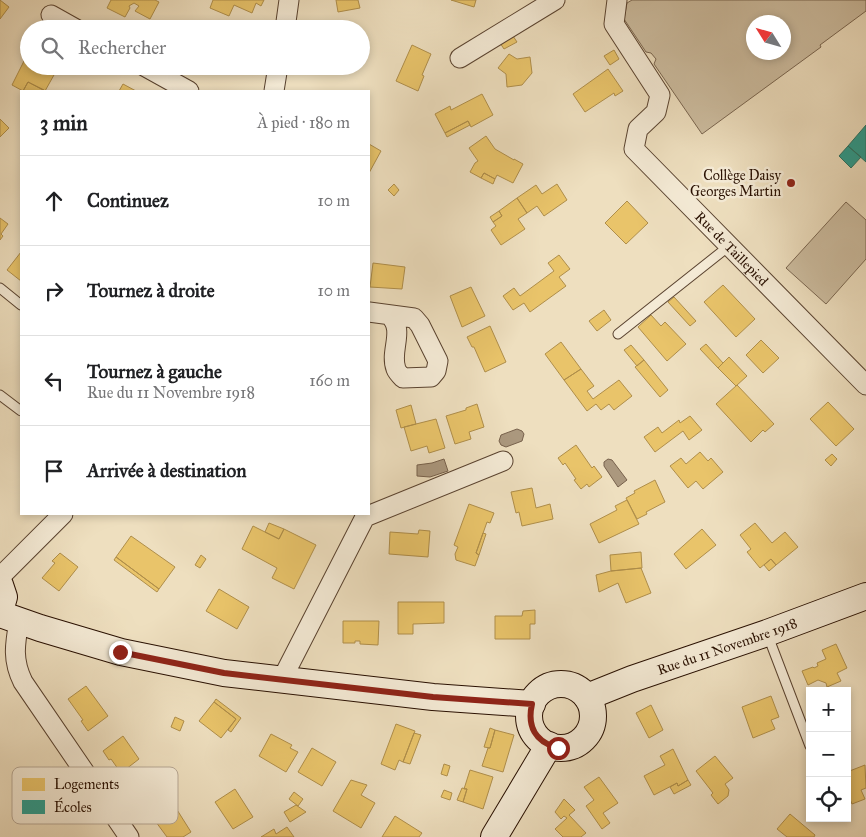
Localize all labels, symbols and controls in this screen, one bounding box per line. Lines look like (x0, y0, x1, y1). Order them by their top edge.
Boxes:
north arrow (746, 15, 791, 60)
search box (20, 20, 370, 75)
icon: search (38, 34, 66, 62)
text: Rechercher (78, 36, 166, 59)
text: 3 min (40, 110, 88, 136)
text: À pied · 180 m (257, 113, 350, 132)
place label: Collège Daisy Georges Martin (690, 167, 781, 200)
marker: Collège Daisy Georges Martin (785, 177, 797, 189)
icon: ahead (40, 187, 68, 215)
text: Continuez (87, 189, 169, 212)
text: 10 m (318, 191, 350, 210)
street label: Rue de Taillepied (691, 208, 772, 290)
icon: right (40, 277, 68, 305)
text: Tournez à droite (87, 279, 215, 302)
text: 10 m (318, 281, 350, 300)
text: Tournez à gauche (87, 360, 222, 383)
icon: left (40, 367, 68, 395)
text: 160 m (309, 371, 350, 390)
text: Rue du 11 Novembre 1918 (87, 383, 255, 402)
icon: arrive (40, 457, 68, 485)
text: Arrivée à destination (87, 459, 246, 482)
street label: Rue du 11 Novembre 1918 (655, 615, 800, 679)
route end (109, 641, 132, 664)
map controls (806, 687, 851, 822)
button: + (806, 687, 851, 732)
button: − (806, 732, 851, 777)
route start (547, 737, 570, 760)
legend (12, 767, 178, 824)
text: Logements (54, 776, 119, 793)
button: locate (806, 777, 851, 822)
text: Écoles (54, 797, 92, 816)

